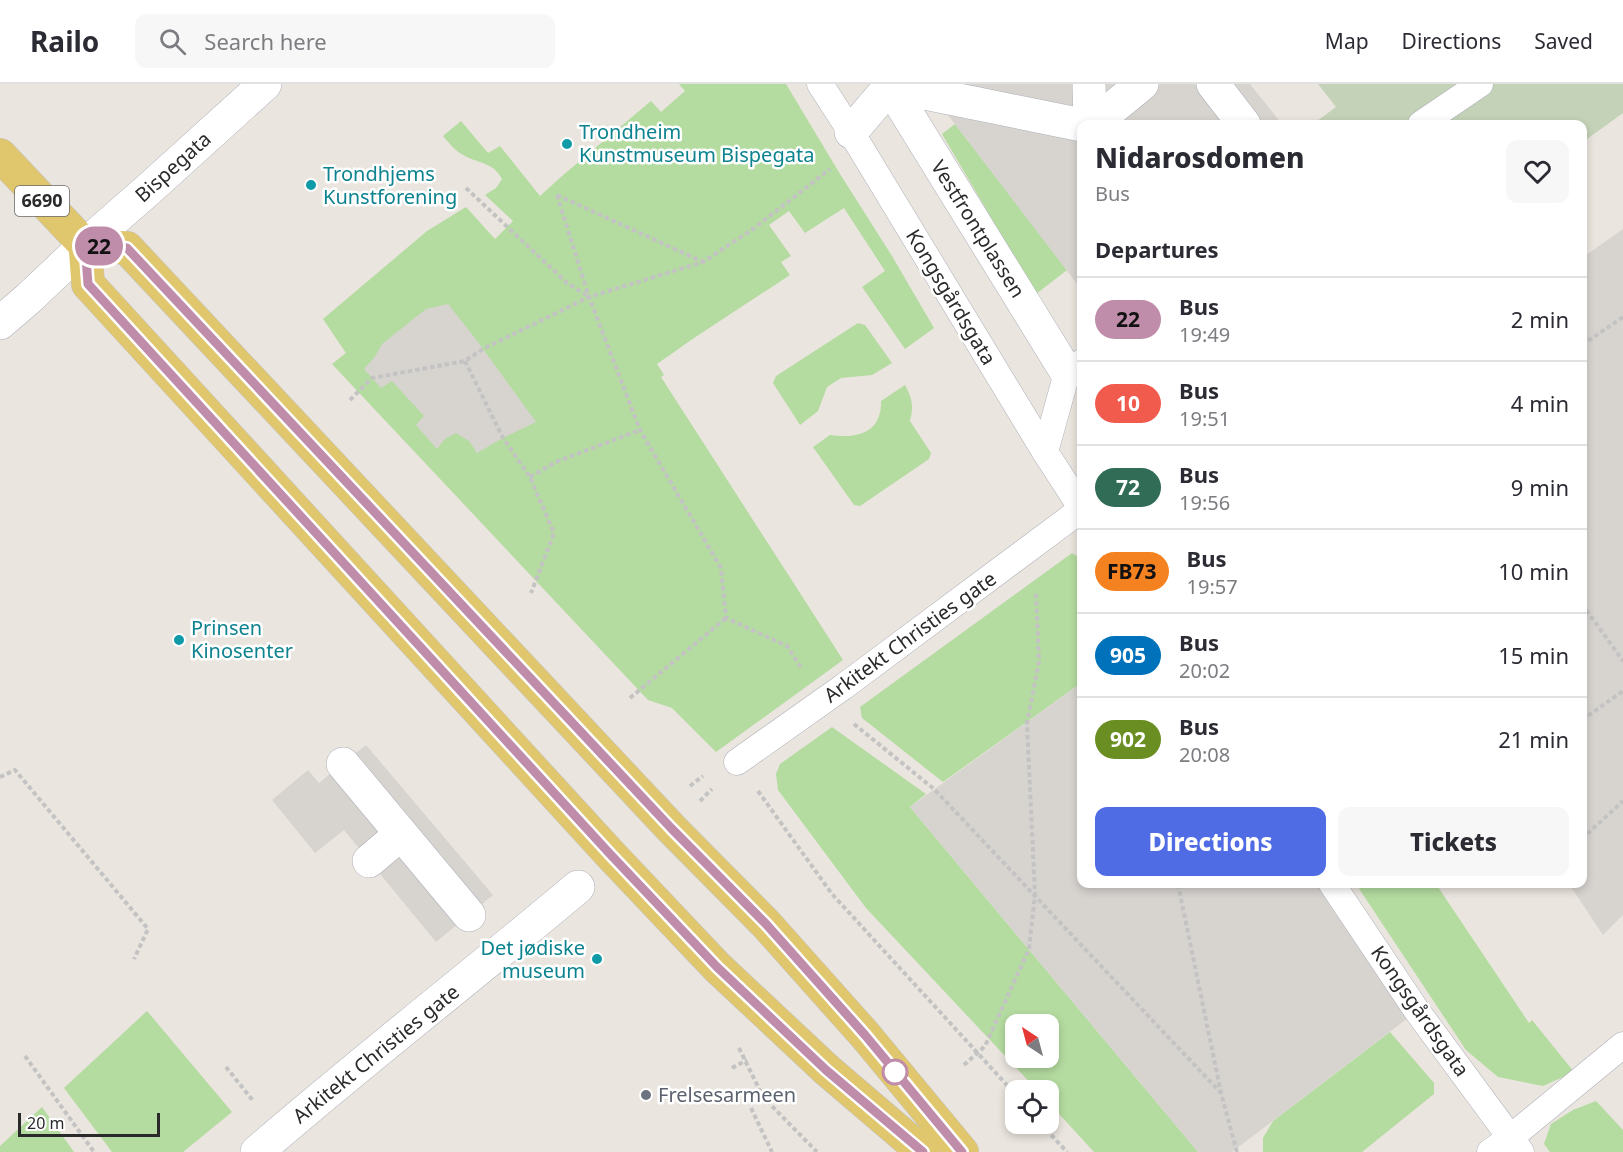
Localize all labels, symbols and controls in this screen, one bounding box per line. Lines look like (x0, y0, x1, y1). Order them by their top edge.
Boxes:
search box (135, 14, 555, 68)
text: Railo (30, 22, 99, 60)
icon: search (156, 25, 189, 58)
text: Search here (204, 26, 327, 56)
text: Map (1325, 27, 1369, 55)
text: Directions (1402, 27, 1501, 55)
text: Saved (1534, 27, 1593, 55)
place label: Trondheim Kunstmuseum Bispegata (579, 118, 814, 168)
street label: Bispegata (129, 125, 216, 208)
marker: Trondheim Kunstmuseum Bispegata (560, 137, 574, 151)
text: Nidarosdomen (1095, 138, 1304, 176)
button: heart (1506, 140, 1569, 203)
street label: Vestfrontplassen (925, 155, 1032, 303)
place label: Trondhjems Kunstforening (323, 160, 457, 210)
marker: Trondhjems Kunstforening (304, 178, 318, 192)
text: Bus (1095, 180, 1130, 207)
road number: 6690 (15, 186, 69, 216)
street label: Kongsgårdsgata (900, 224, 1003, 370)
line badge: 22 (72, 226, 126, 266)
text: 22 (87, 232, 111, 260)
text: Departures (1095, 234, 1219, 264)
text: Bus (1179, 291, 1219, 321)
text: 2 min (1511, 304, 1569, 334)
text: 22 (1116, 305, 1140, 333)
text: 19:49 (1179, 321, 1230, 348)
text: Bus (1179, 375, 1219, 405)
text: 4 min (1511, 388, 1569, 418)
text: 10 (1116, 389, 1140, 417)
text: 19:51 (1179, 405, 1230, 432)
text: Bus (1179, 459, 1219, 489)
text: 9 min (1511, 472, 1569, 502)
text: 72 (1116, 473, 1140, 501)
text: 19:56 (1179, 489, 1230, 516)
text: Bus (1187, 543, 1227, 573)
text: 10 min (1498, 556, 1569, 586)
text: FB73 (1107, 557, 1157, 585)
street label: Arkitekt Christies gate (818, 565, 1001, 708)
text: 19:57 (1187, 573, 1238, 600)
place label: Prinsen Kinosenter (191, 614, 293, 664)
text: Bus (1179, 627, 1219, 657)
marker: Prinsen Kinosenter (172, 633, 186, 647)
text: 15 min (1498, 640, 1569, 670)
text: 905 (1110, 641, 1146, 669)
text: 20:02 (1179, 657, 1230, 684)
text: Bus (1179, 711, 1219, 741)
text: 21 min (1498, 724, 1569, 754)
text: 902 (1110, 725, 1146, 753)
text: 20:08 (1179, 741, 1230, 768)
button: Directions (1095, 807, 1326, 876)
button: Tickets (1338, 807, 1569, 876)
place label: Det jødiske museum (480, 934, 585, 984)
street label: Kongsgårdsgata (1365, 940, 1476, 1082)
marker: Det jødiske museum (590, 952, 604, 966)
street label: Arkitekt Christies gate (287, 978, 465, 1129)
north arrow (1005, 1014, 1059, 1068)
map controls (1005, 1014, 1059, 1134)
unlabelled marker (882, 1059, 908, 1085)
button: locate (1005, 1080, 1059, 1134)
place label: Frelsesarmeen (658, 1081, 796, 1108)
marker: Frelsesarmeen (639, 1088, 653, 1102)
scale bar (18, 1110, 160, 1138)
text: 20 m (27, 1112, 64, 1134)

